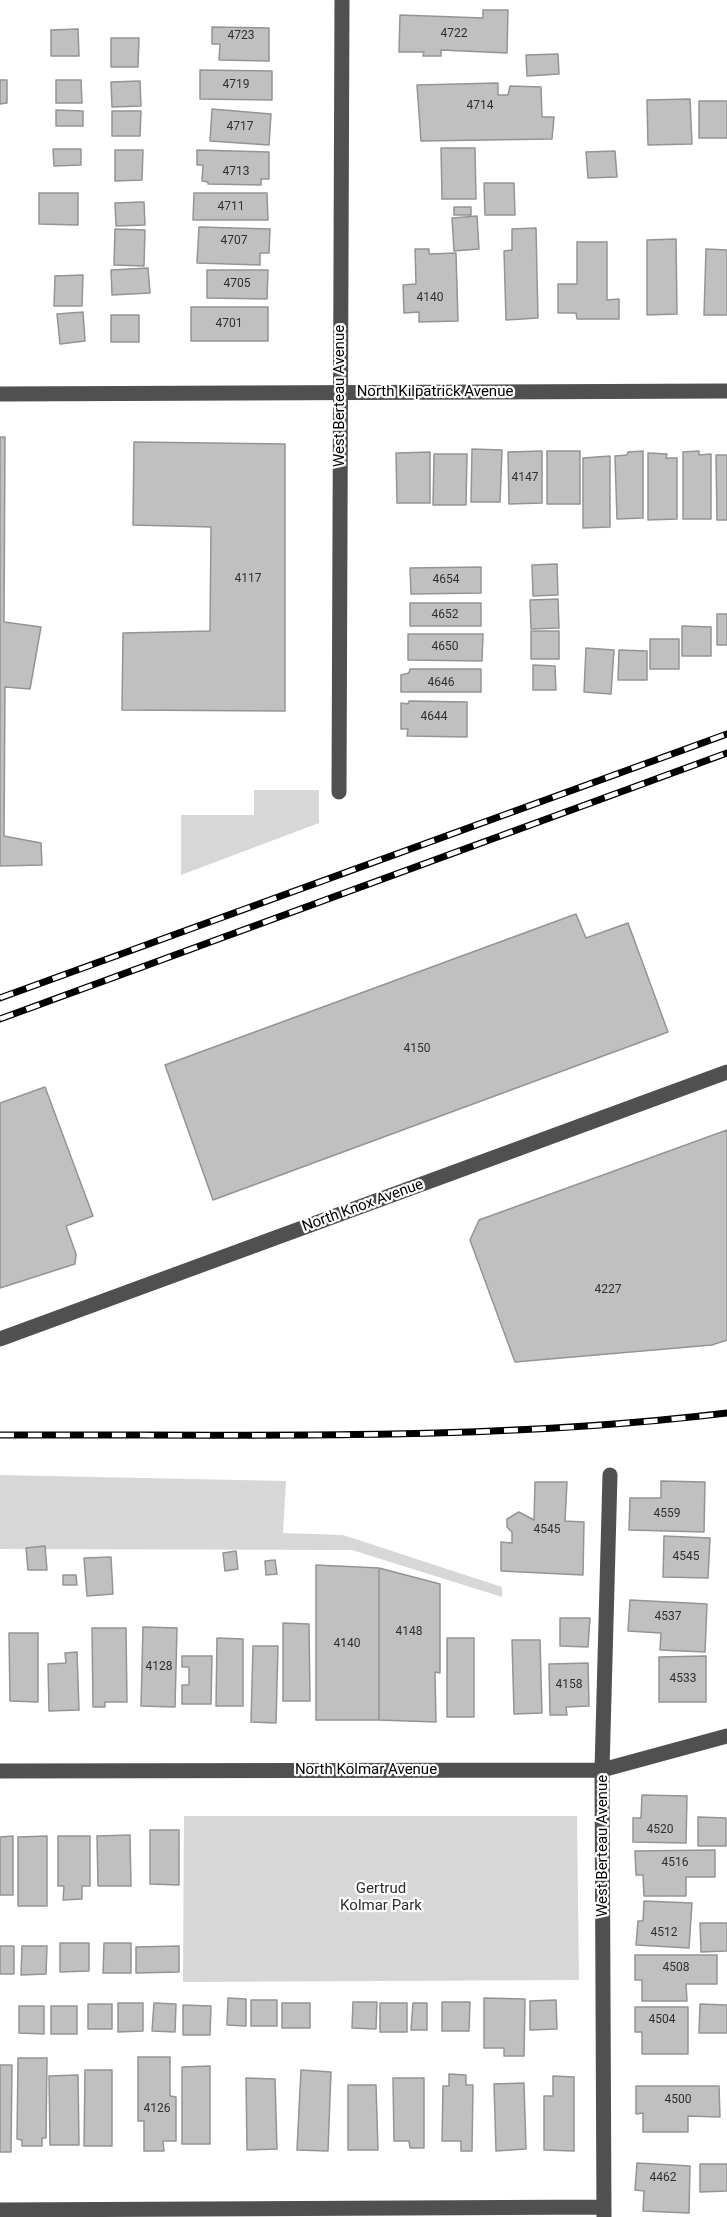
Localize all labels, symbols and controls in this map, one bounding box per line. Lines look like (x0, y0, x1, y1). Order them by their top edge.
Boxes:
house number: 4722 (441, 27, 467, 41)
house number: 4723 (228, 29, 254, 43)
house number: 4719 (223, 78, 249, 92)
house number: 4714 (467, 99, 493, 113)
house number: 4717 (227, 120, 253, 134)
house number: 4713 (223, 165, 249, 179)
house number: 4711 (218, 200, 244, 214)
house number: 4707 (221, 234, 247, 248)
house number: 4705 (224, 277, 250, 291)
house number: 4140 (417, 291, 443, 305)
house number: 4701 (216, 317, 242, 331)
street label: West Berteau Avenue (331, 325, 349, 467)
street label: North Kilpatrick Avenue (357, 383, 513, 401)
house number: 4147 (512, 471, 538, 485)
house number: 4117 (235, 572, 261, 586)
house number: 4654 (433, 573, 459, 587)
house number: 4652 (432, 608, 458, 622)
house number: 4650 (432, 640, 458, 654)
house number: 4646 (428, 676, 454, 690)
house number: 4644 (421, 710, 447, 724)
house number: 4150 (404, 1042, 430, 1056)
street label: North Knox Avenue (300, 1176, 426, 1236)
house number: 4227 (595, 1283, 621, 1297)
house number: 4559 (654, 1507, 680, 1521)
house number: 4545 (534, 1523, 560, 1537)
house number: 4545 (673, 1550, 699, 1564)
house number: 4537 (655, 1610, 681, 1624)
house number: 4148 (396, 1625, 422, 1639)
house number: 4140 (334, 1637, 360, 1651)
house number: 4128 (146, 1660, 172, 1674)
house number: 4533 (670, 1672, 696, 1686)
house number: 4158 (556, 1678, 582, 1692)
street label: North Kolmar Avenue (295, 1761, 437, 1779)
street label: West Berteau Avenue (594, 1775, 612, 1917)
house number: 4520 (647, 1823, 673, 1837)
house number: 4516 (662, 1856, 688, 1870)
park label: Gertrud Kolmar Park (340, 1880, 422, 1915)
house number: 4512 (651, 1926, 677, 1940)
house number: 4508 (663, 1961, 689, 1975)
house number: 4504 (649, 2013, 675, 2027)
house number: 4500 (665, 2093, 691, 2107)
house number: 4126 (144, 2102, 170, 2116)
house number: 4462 (650, 2171, 676, 2185)

